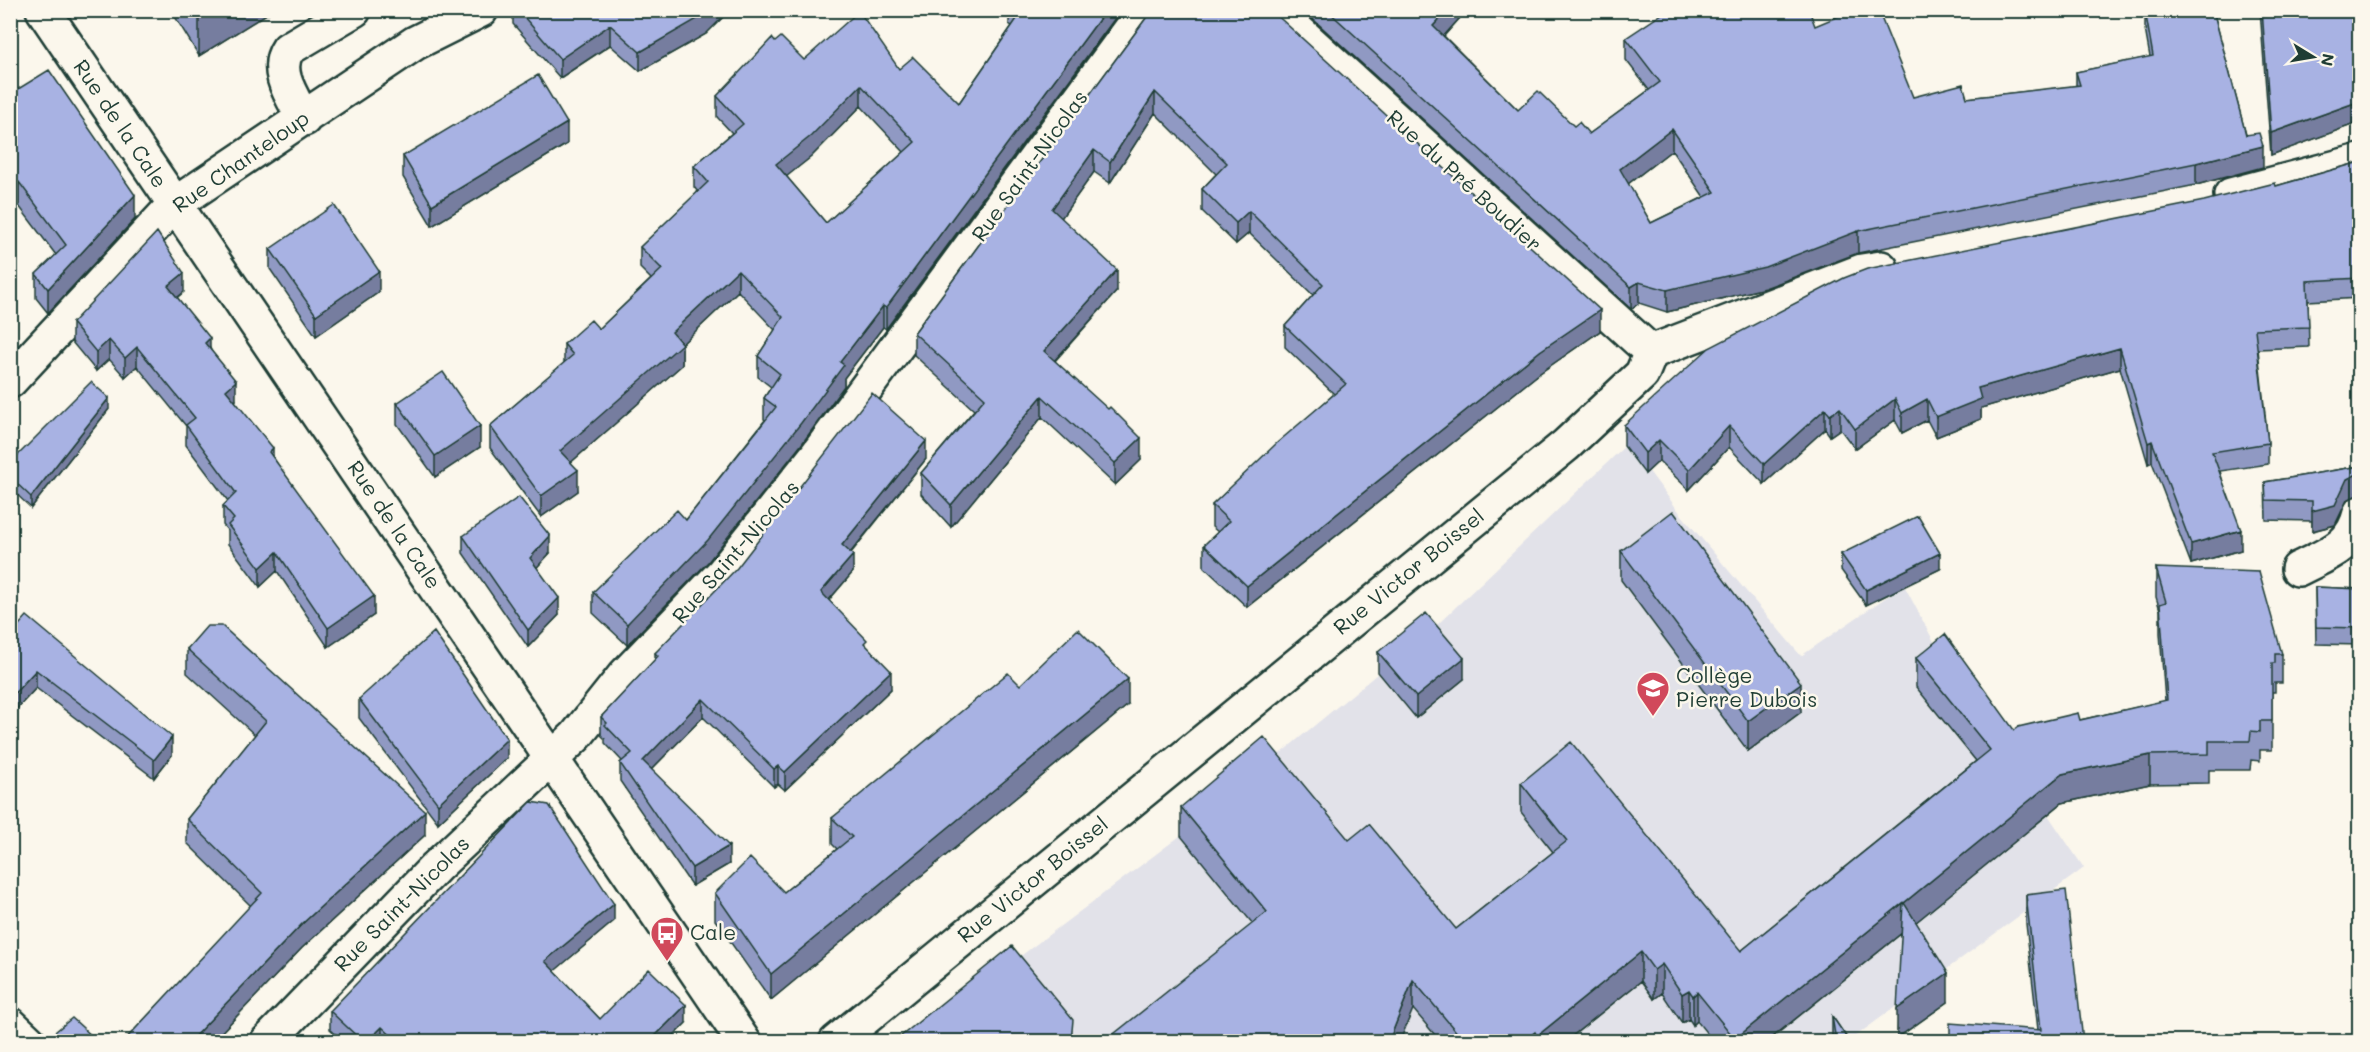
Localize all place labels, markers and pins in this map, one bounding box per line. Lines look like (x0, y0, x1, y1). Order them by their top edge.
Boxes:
place label: Collège Pierre Dubois (1676, 661, 1817, 712)
school or university icon: Collège Pierre Dubois (1635, 670, 1671, 717)
bus stop icon: Cale (649, 915, 685, 962)
place label: Cale (690, 918, 736, 945)

